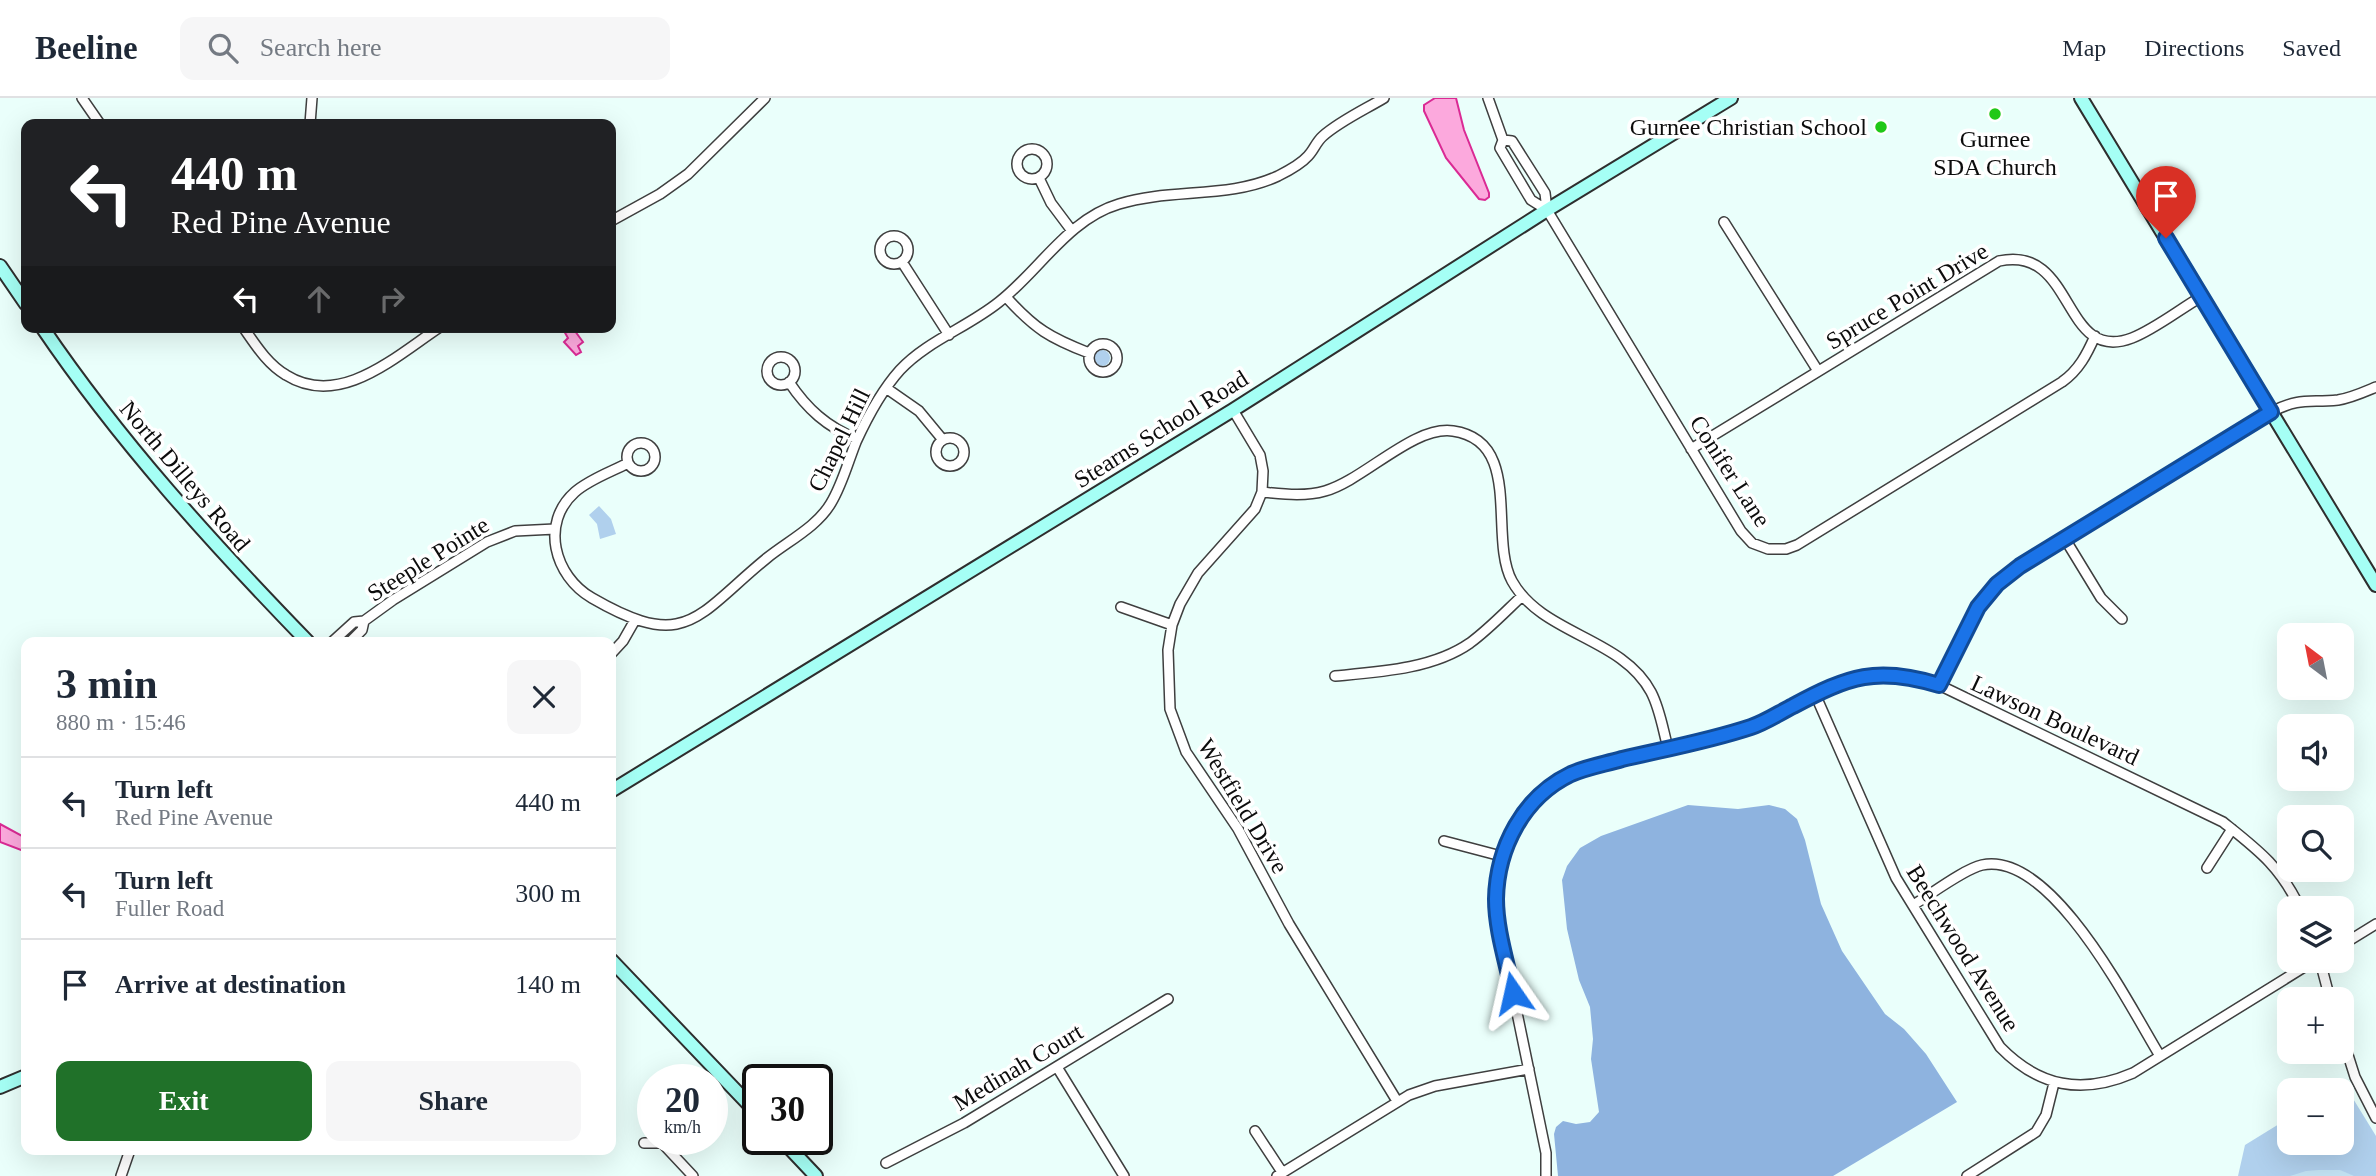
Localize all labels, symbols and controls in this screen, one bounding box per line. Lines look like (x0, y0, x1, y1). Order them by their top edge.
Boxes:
search box (180, 17, 670, 80)
icon: search (204, 29, 242, 67)
text: Beeline (35, 30, 138, 66)
text: Search here (260, 33, 382, 62)
text: Map (2062, 35, 2106, 61)
text: Directions (2144, 35, 2244, 61)
text: Saved (2282, 35, 2341, 61)
marker: Gurnee SDA Church (1987, 106, 2003, 122)
place label: Gurnee Christian School (1630, 114, 1867, 140)
marker: Gurnee Christian School (1873, 119, 1889, 135)
place label: Gurnee SDA Church (1933, 126, 2057, 180)
text: 440 m (171, 146, 298, 201)
icon: left (56, 147, 147, 238)
pin (2136, 166, 2196, 238)
icon: arrive (2147, 177, 2185, 215)
text: Red Pine Avenue (171, 204, 391, 240)
street label: Spruce Point Drive (1821, 237, 1993, 355)
icon: left (227, 280, 265, 318)
icon: ahead (300, 280, 338, 318)
icon: right (373, 280, 411, 318)
street label: Stearns School Road (1069, 365, 1253, 493)
street label: Chapel Hill (803, 384, 875, 496)
street label: North Dilleys Road (115, 396, 255, 556)
street label: Conifer Lane (1684, 411, 1776, 531)
street label: Steeple Pointe (363, 511, 493, 607)
north arrow (2277, 623, 2354, 700)
map controls (2277, 623, 2354, 1155)
button: close (507, 660, 581, 734)
text: 3 min (56, 661, 158, 707)
street label: Lawson Boulevard (1967, 670, 2143, 770)
text: 880 m · 15:46 (56, 710, 186, 735)
button: sound (2277, 714, 2354, 791)
street label: Westfield Drive (1193, 734, 1293, 878)
text: Turn left (115, 775, 213, 804)
icon: left (56, 784, 94, 822)
text: 440 m (515, 788, 581, 817)
text: Red Pine Avenue (115, 805, 273, 830)
button: search (2277, 805, 2354, 882)
street label: Beechwood Avenue (1901, 860, 2025, 1036)
text: Turn left (115, 866, 213, 895)
icon: left (56, 875, 94, 913)
text: 300 m (515, 879, 581, 908)
text: Fuller Road (115, 896, 224, 921)
button: layers (2277, 896, 2354, 973)
position arrow (1476, 956, 1550, 1030)
icon: arrive (56, 966, 94, 1004)
text: Arrive at destination (115, 970, 346, 999)
text: 140 m (515, 970, 581, 999)
button: + (2277, 987, 2354, 1064)
street label: Medinah Court (949, 1018, 1088, 1116)
button: Exit (56, 1061, 312, 1141)
button: Share (326, 1061, 581, 1141)
speed limit sign: 30 (742, 1064, 833, 1155)
button: − (2277, 1078, 2354, 1155)
text: 20 (665, 1081, 700, 1120)
text: km/h (664, 1117, 701, 1137)

